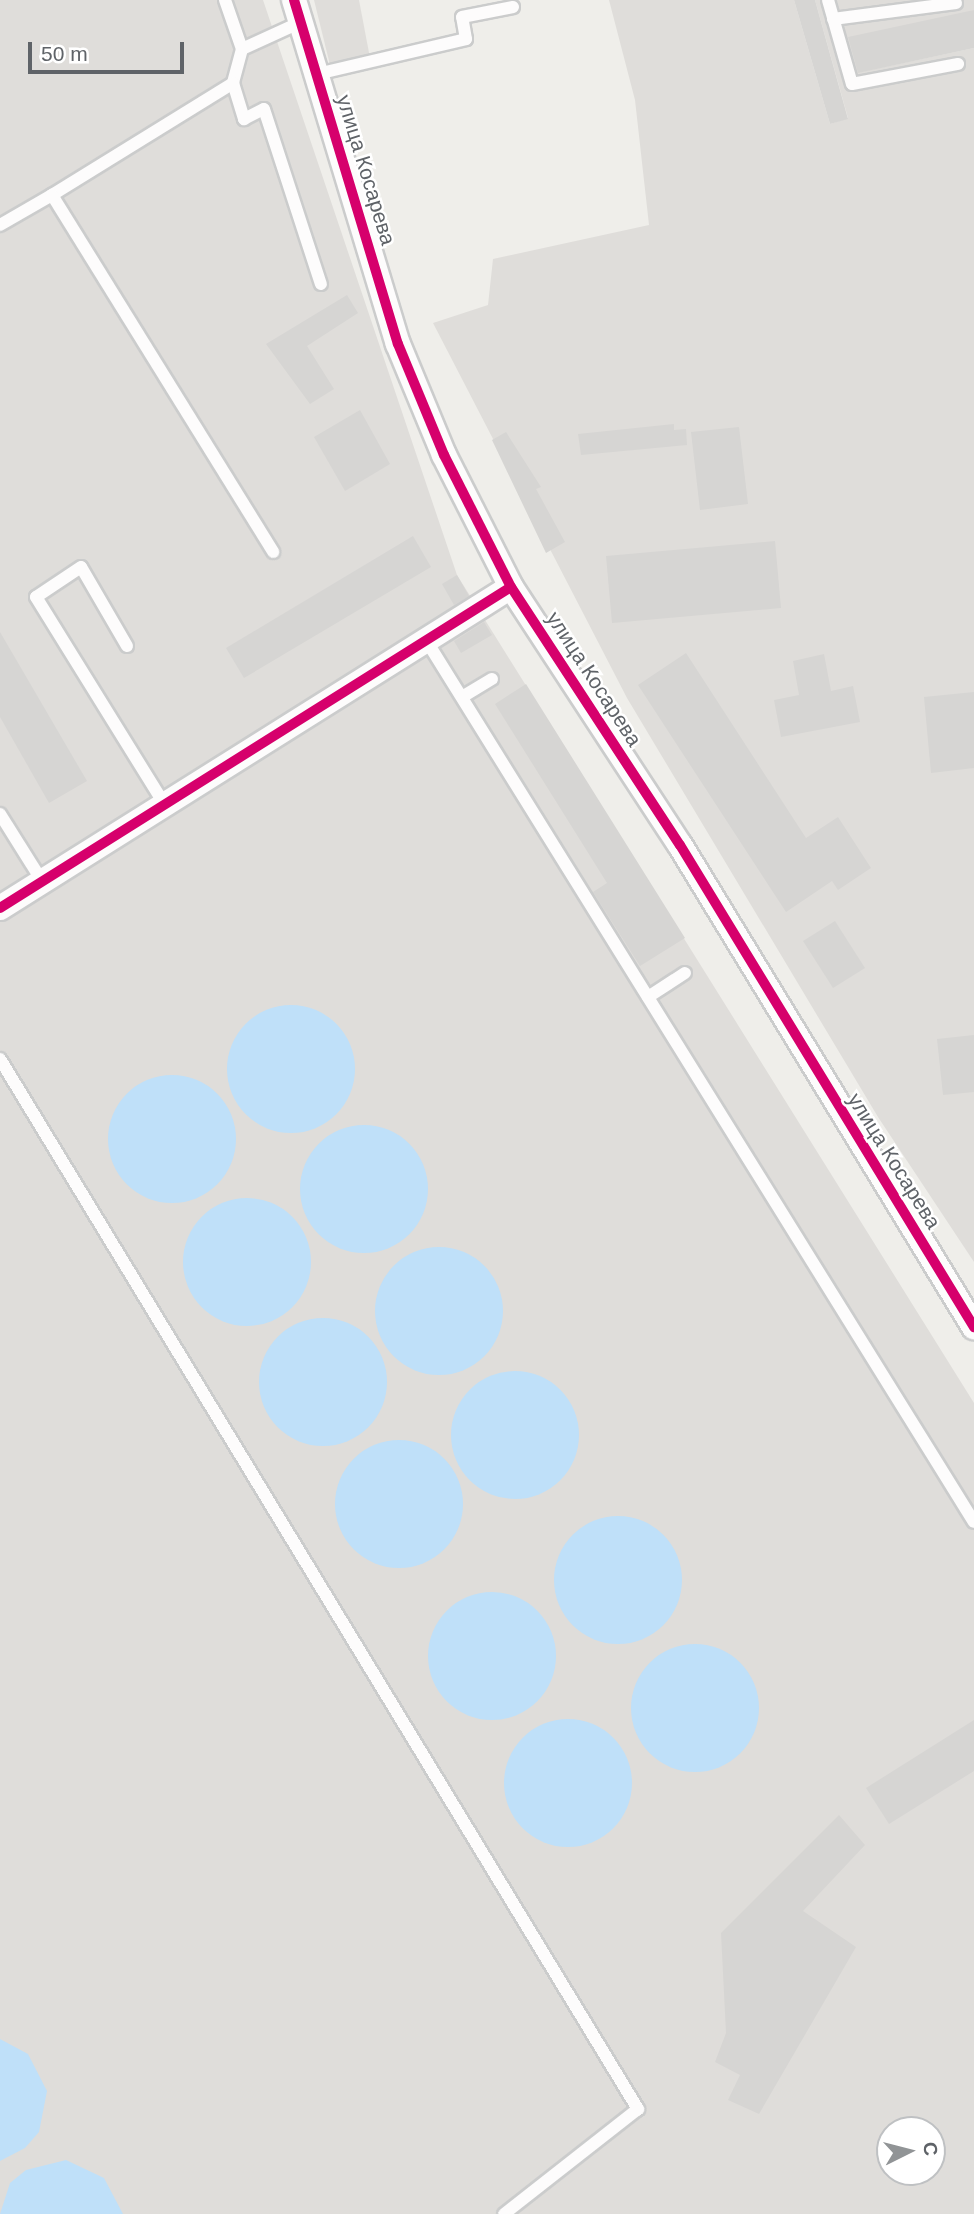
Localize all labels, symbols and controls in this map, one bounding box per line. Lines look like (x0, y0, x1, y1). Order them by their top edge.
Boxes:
scale bar (32, 28, 187, 72)
text: 50 m (41, 42, 88, 65)
street label: улица Косарева (331, 92, 401, 248)
street label: улица Косарева (541, 607, 647, 751)
street label: улица Косарева (842, 1088, 946, 1234)
north arrow (876, 2116, 946, 2186)
text: С (919, 2141, 942, 2157)

